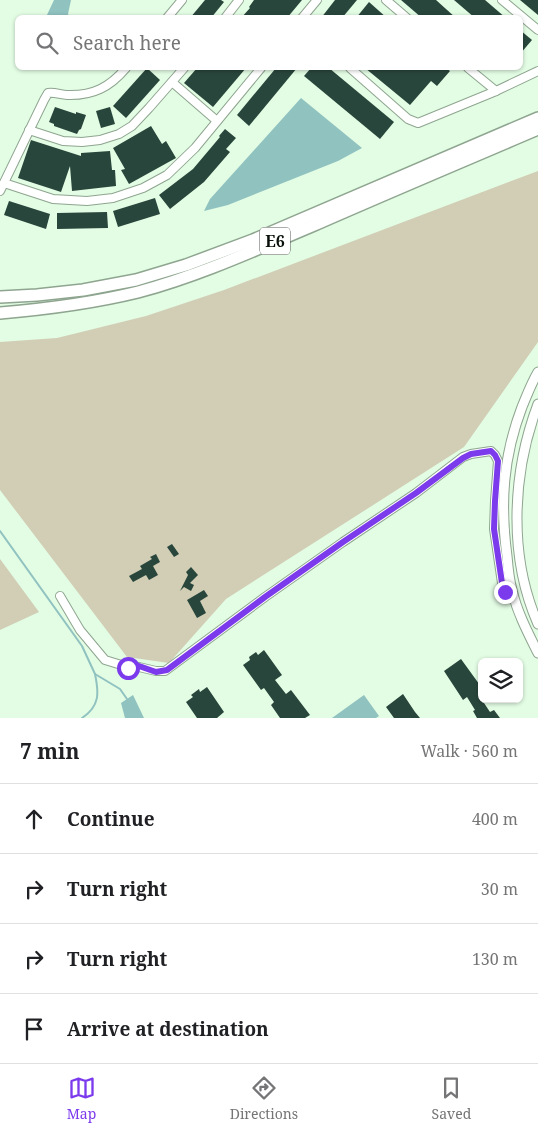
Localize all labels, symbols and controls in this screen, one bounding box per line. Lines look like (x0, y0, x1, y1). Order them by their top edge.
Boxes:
search box (15, 15, 523, 70)
icon: search (33, 29, 61, 57)
text: Search here (73, 30, 181, 56)
road number: E6 (260, 228, 290, 255)
route end (494, 581, 517, 604)
route start (117, 657, 140, 680)
map controls (478, 658, 523, 703)
button: layers (478, 658, 523, 703)
text: 7 min (20, 737, 79, 765)
text: Walk · 560 m (421, 740, 518, 762)
icon: ahead (20, 805, 48, 833)
text: Continue (67, 806, 155, 832)
text: 400 m (472, 808, 518, 830)
icon: right (20, 875, 48, 903)
text: Turn right (67, 876, 167, 902)
text: 30 m (481, 878, 518, 900)
icon: right (20, 945, 48, 973)
text: Turn right (67, 946, 167, 972)
text: 130 m (472, 948, 518, 970)
icon: arrive (20, 1015, 48, 1043)
text: Arrive at destination (67, 1016, 269, 1042)
tab: Map (67, 1074, 96, 1123)
tab: Directions (230, 1074, 298, 1123)
tab: Saved (432, 1074, 471, 1123)

